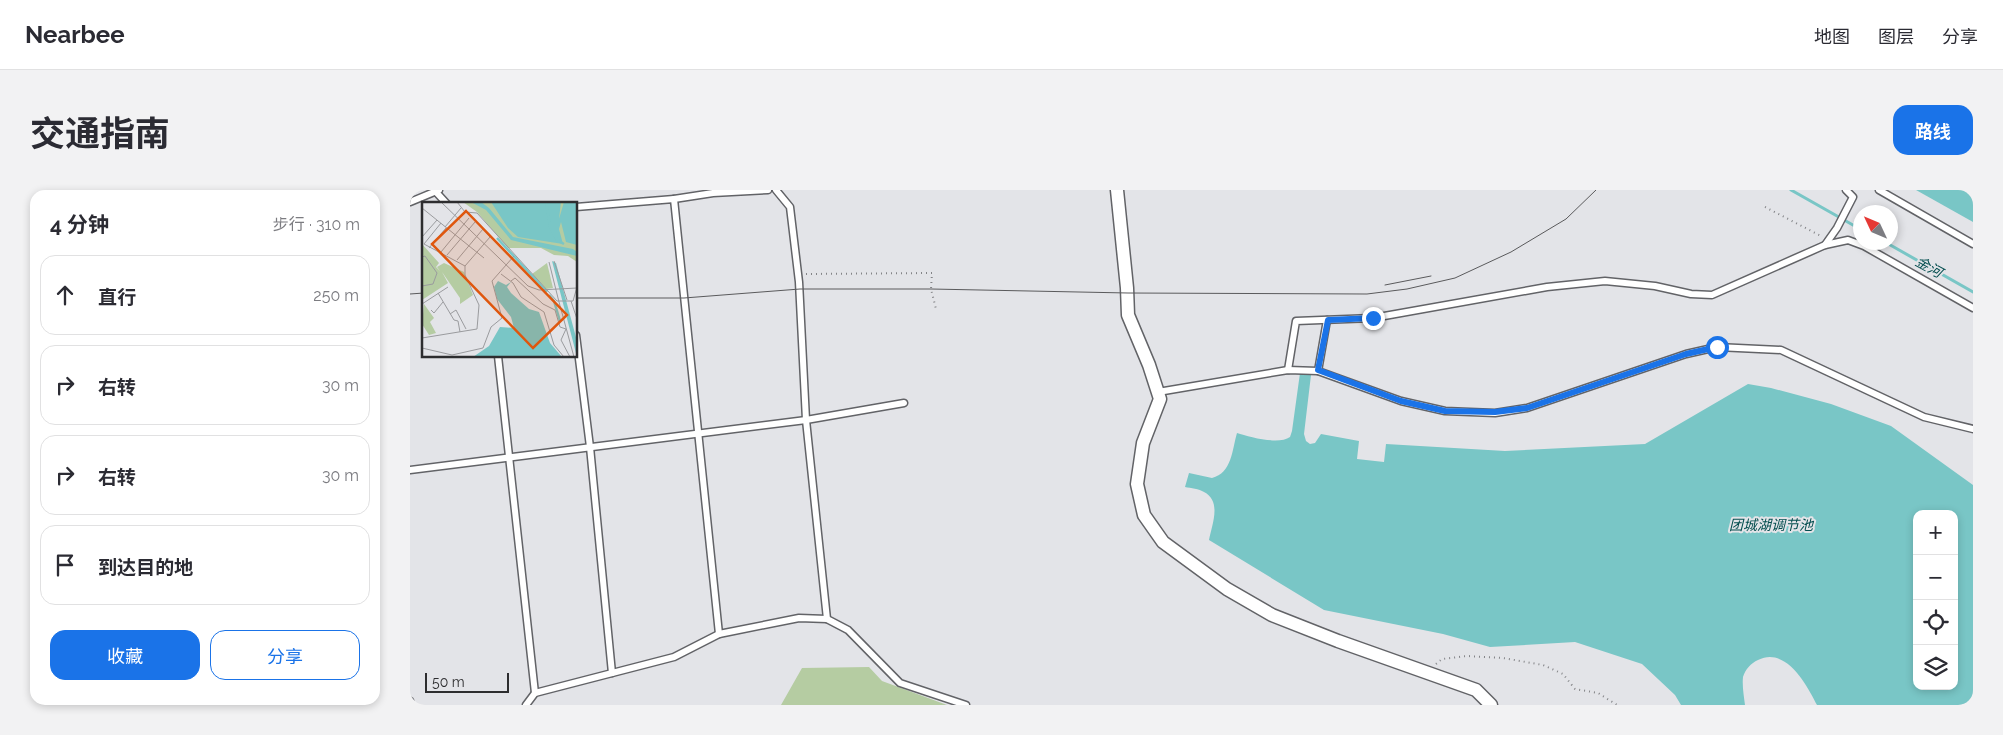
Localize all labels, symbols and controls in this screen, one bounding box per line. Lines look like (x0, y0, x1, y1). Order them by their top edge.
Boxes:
text: Nearbee (25, 20, 125, 49)
text: 地图 (1814, 26, 1850, 47)
text: 图层 (1878, 26, 1914, 47)
text: 分享 (1942, 26, 1978, 47)
button: 路线 (1893, 105, 1973, 155)
text: 交通指南 (30, 113, 170, 154)
inset map (422, 202, 578, 358)
north arrow (1853, 205, 1898, 250)
text: 4 分钟 (50, 212, 109, 237)
text: 步行 · 310 m (273, 215, 360, 234)
water label: 金河 (1913, 253, 1948, 282)
icon: ahead (51, 281, 79, 309)
text: 直行 (98, 286, 136, 308)
text: 250 m (313, 286, 359, 305)
route end (1362, 307, 1385, 330)
route start (1706, 336, 1729, 359)
icon: right (51, 371, 79, 399)
text: 右转 (98, 376, 136, 398)
text: 30 m (322, 376, 359, 395)
icon: right (51, 461, 79, 489)
text: 右转 (98, 466, 136, 488)
text: 30 m (322, 466, 359, 485)
map controls (1913, 510, 1958, 690)
button: + (1913, 510, 1958, 555)
water label: 团城湖调节池 (1729, 517, 1815, 533)
icon: arrive (51, 551, 79, 579)
button: − (1913, 555, 1958, 600)
text: 到达目的地 (98, 556, 193, 578)
button: locate (1913, 600, 1958, 645)
button: 收藏 (50, 630, 200, 680)
button: 分享 (210, 630, 360, 680)
button: layers (1913, 645, 1958, 690)
scale bar (425, 670, 509, 693)
text: 50 m (432, 674, 465, 690)

